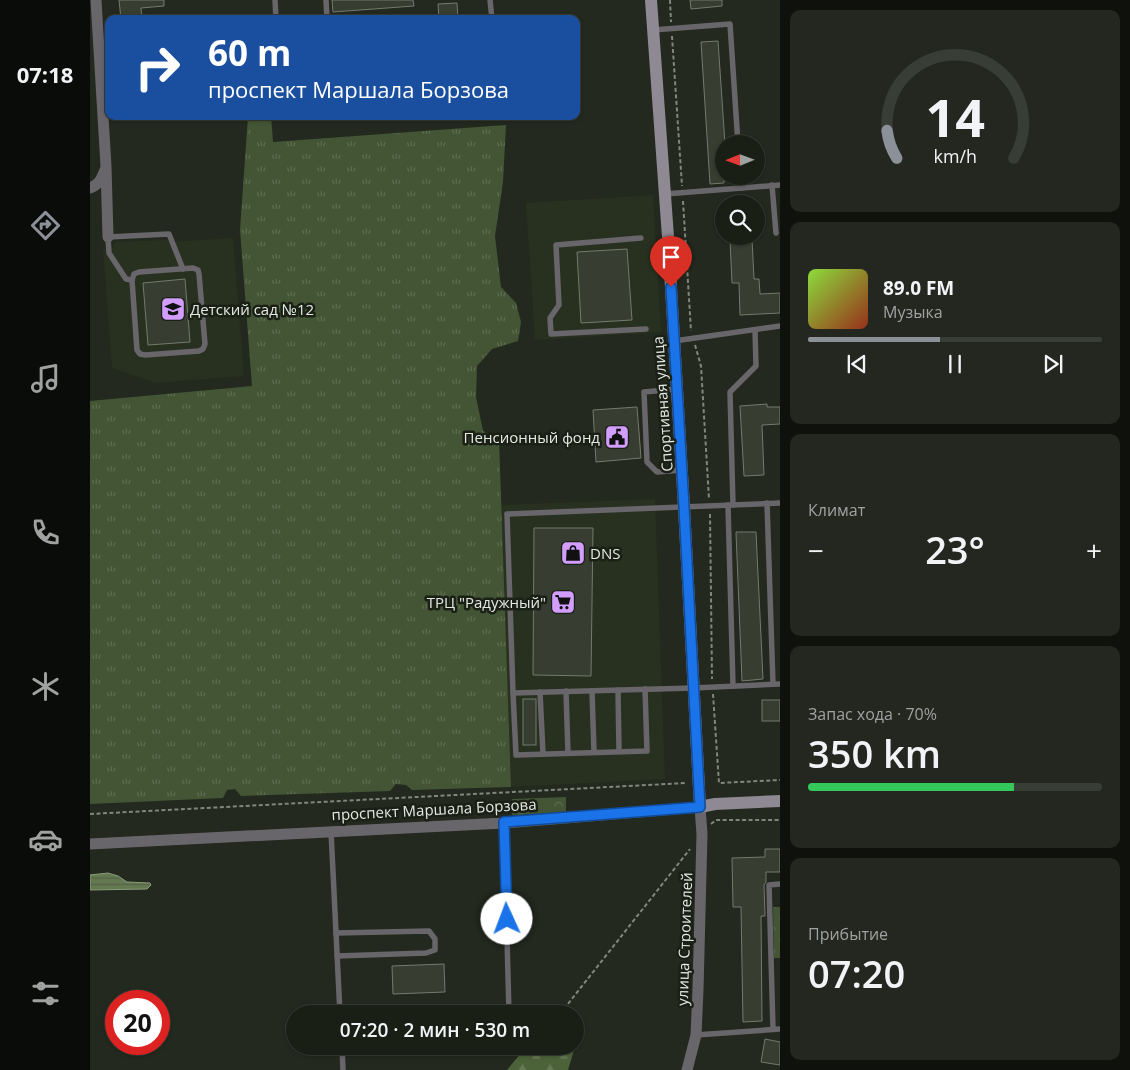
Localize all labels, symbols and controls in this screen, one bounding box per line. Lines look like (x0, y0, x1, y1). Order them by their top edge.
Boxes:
text: 60 m (208, 29, 291, 76)
icon: right (125, 35, 190, 100)
text: 07:18 (17, 59, 73, 89)
text: проспект Маршала Борзова (208, 74, 509, 104)
text: 14 (925, 81, 985, 152)
north arrow (715, 135, 765, 185)
map controls (715, 135, 765, 245)
text: km/h (933, 144, 977, 168)
button: search (715, 195, 765, 245)
icon: directions (28, 208, 63, 243)
pin (650, 236, 692, 287)
icon: arrive (657, 243, 685, 271)
text: 89.0 FM (883, 275, 954, 301)
school or university icon: Детский сад №12 (160, 296, 186, 322)
place label: Детский сад №12 (190, 299, 314, 319)
text: Музыка (883, 301, 943, 323)
street label: Спортивная улица (647, 336, 677, 472)
icon: previous (843, 350, 871, 378)
icon: pause (941, 350, 969, 378)
icon: next (1039, 350, 1067, 378)
icon: music (28, 361, 63, 396)
public building icon: Пенсионный фонд (604, 424, 630, 450)
place label: Пенсионный фонд (464, 427, 600, 447)
text: Климат (808, 499, 865, 521)
icon: phone (28, 515, 63, 550)
text: 23° (925, 523, 985, 575)
text: − (808, 531, 824, 569)
text: + (1086, 531, 1102, 569)
shop icon: DNS (560, 540, 586, 566)
place label: DNS (590, 543, 620, 563)
supermarket icon: ТРЦ "Радужный" (550, 589, 576, 615)
place label: ТРЦ "Радужный" (427, 592, 546, 612)
icon: climate (28, 669, 63, 704)
text: Запас хода · 70% (808, 703, 937, 725)
text: 350 km (808, 727, 941, 779)
street label: проспект Маршала Борзова (331, 794, 537, 824)
icon: car (28, 822, 63, 857)
street label: улица Строителей (672, 872, 696, 1006)
position arrow (480, 892, 532, 944)
text: Прибытие (808, 923, 888, 945)
text: 07:20 (808, 947, 905, 999)
icon: filters (28, 976, 63, 1011)
speed limit sign: 20 (105, 990, 170, 1055)
text: 07:20 · 2 мин · 530 m (340, 1017, 530, 1043)

